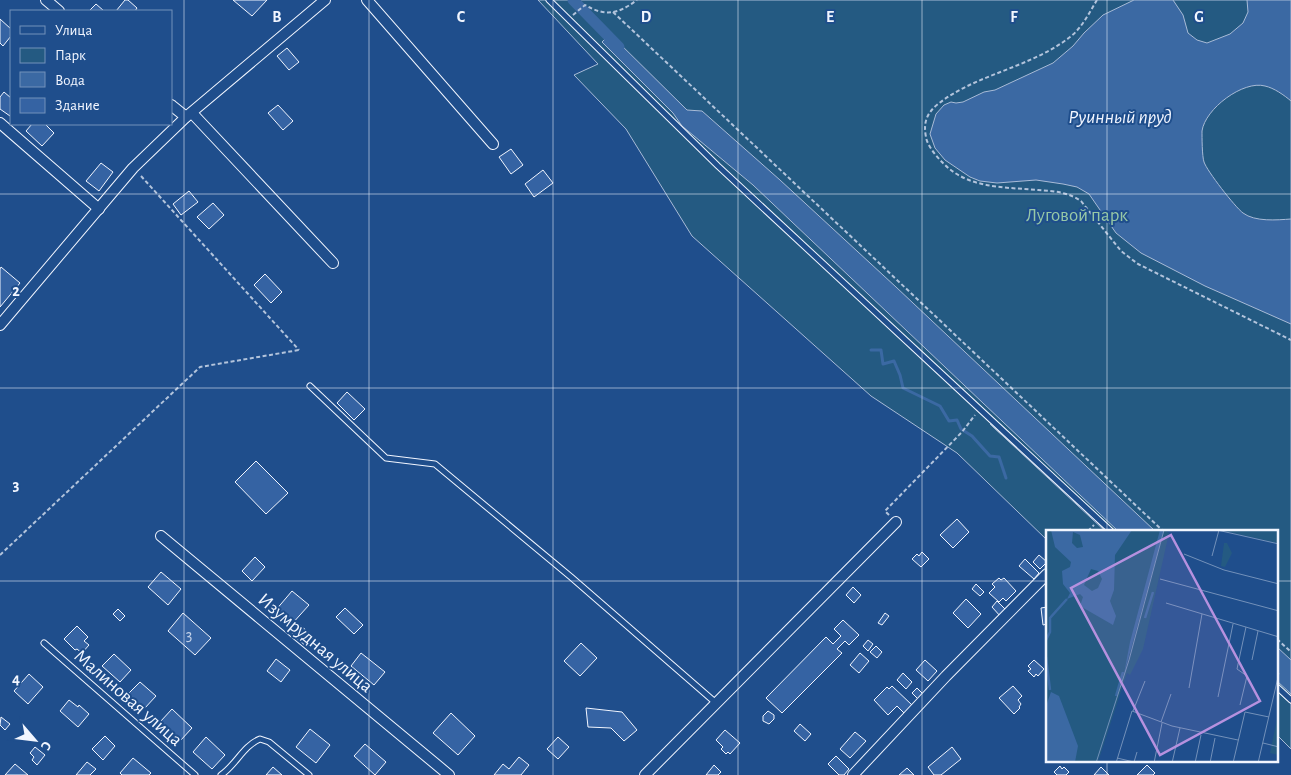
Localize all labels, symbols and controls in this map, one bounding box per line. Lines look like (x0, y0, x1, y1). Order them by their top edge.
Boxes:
text: B (272, 9, 282, 25)
text: C (457, 9, 466, 25)
text: D (641, 9, 652, 25)
text: E (826, 9, 834, 25)
text: F (1010, 9, 1018, 25)
text: G (1194, 9, 1204, 25)
legend (10, 10, 172, 125)
text: Улица (55, 23, 92, 38)
text: Парк (55, 48, 86, 63)
text: Вода (55, 73, 85, 88)
text: Здание (55, 98, 100, 113)
water label: Руинный пруд (1068, 107, 1172, 127)
park label: Луговой парк (1026, 206, 1128, 225)
text: 2 (12, 283, 20, 299)
text: 3 (13, 477, 20, 493)
inset map (1046, 530, 1278, 762)
street label: Изумрудная улица (254, 590, 376, 697)
house number: 3 (186, 627, 192, 643)
street label: Малиновая улица (70, 646, 186, 750)
text: 4 (12, 671, 20, 687)
north arrow (10, 715, 60, 765)
text: С (37, 739, 54, 753)

